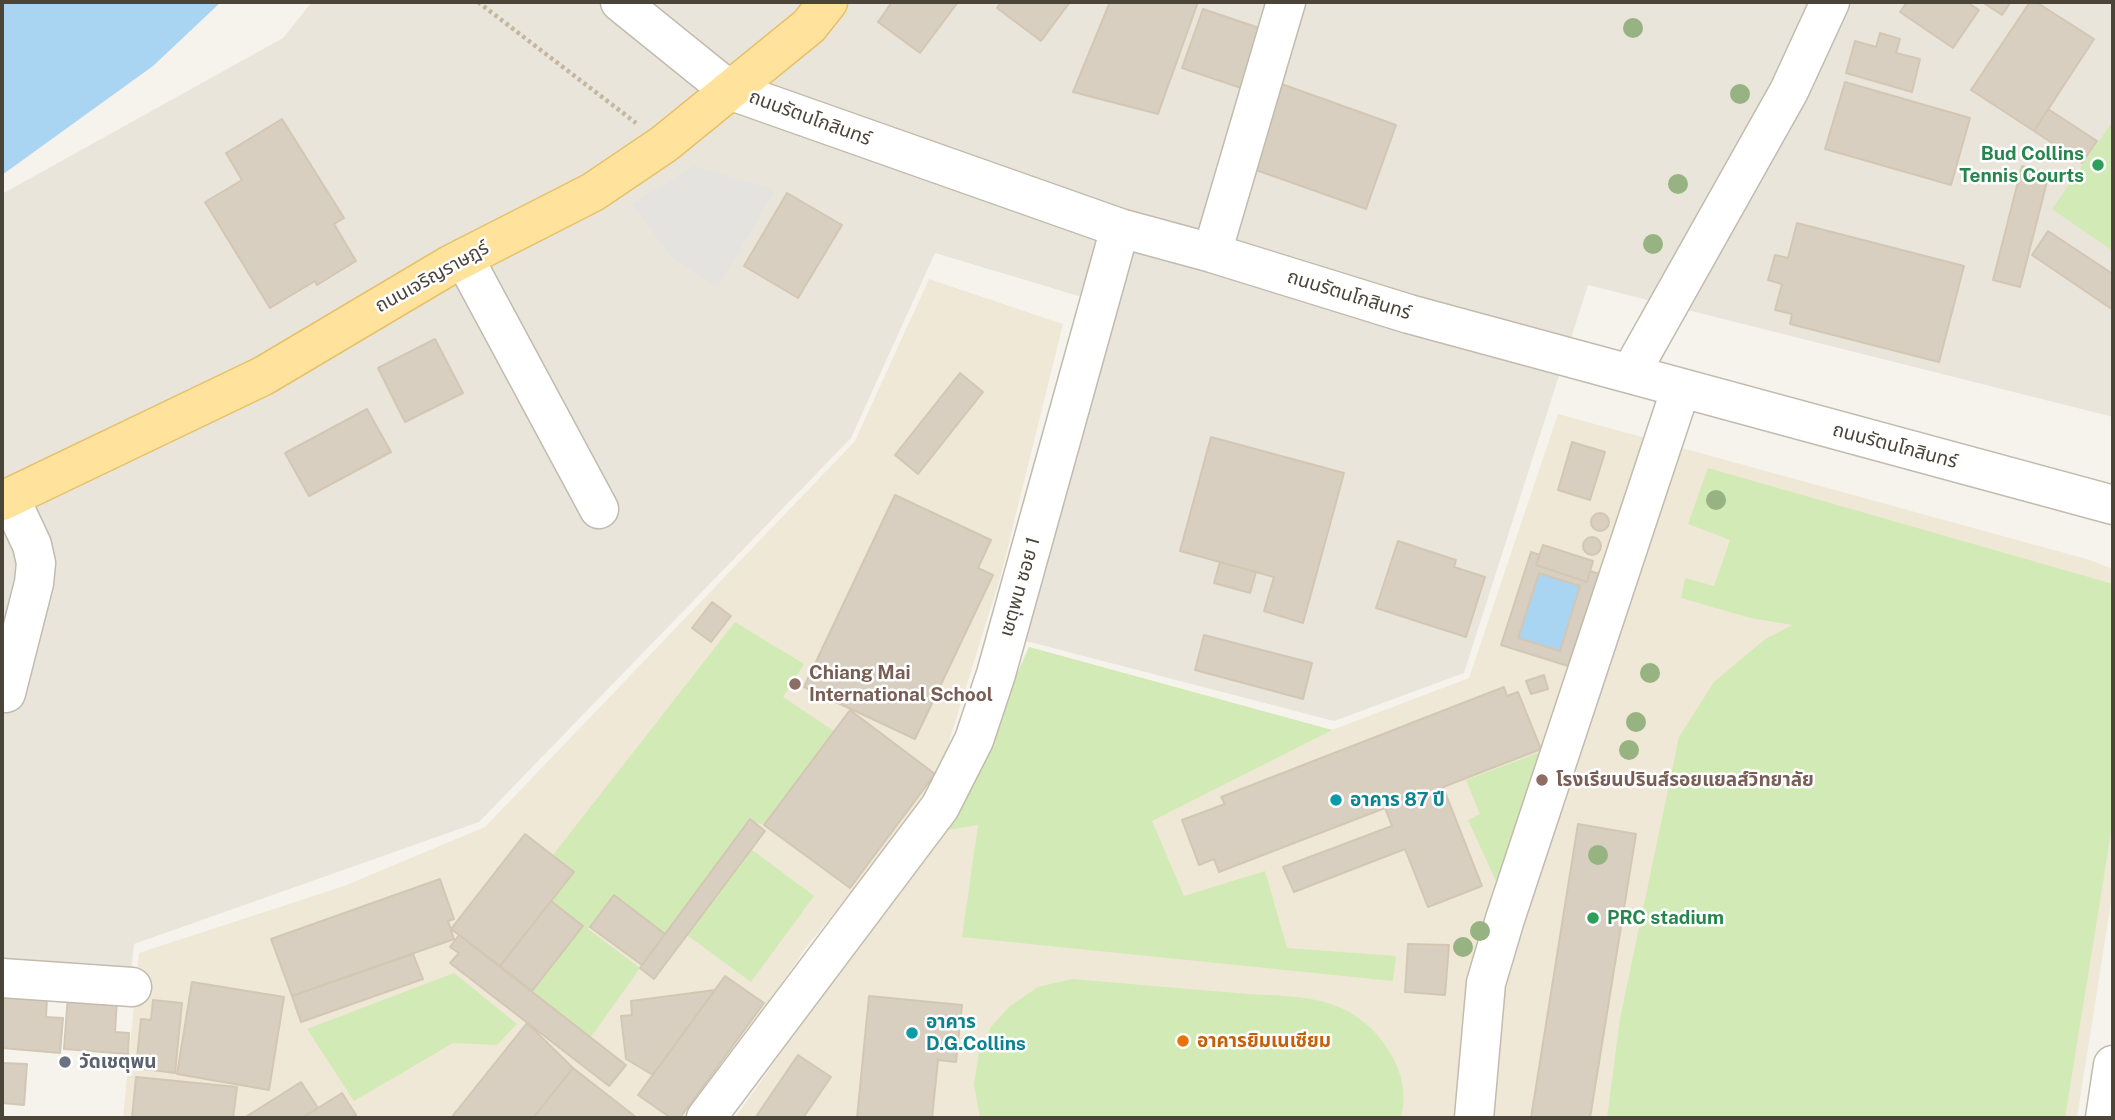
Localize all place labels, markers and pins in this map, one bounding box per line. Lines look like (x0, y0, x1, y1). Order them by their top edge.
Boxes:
place label: Bud Collins Tennis Courts (1959, 143, 2084, 187)
marker: Bud Collins Tennis Courts (2090, 157, 2106, 173)
place label: Chiang Mai International School (809, 662, 993, 706)
marker: Chiang Mai International School (787, 676, 803, 692)
place label: โรงเรียนปรินส์รอยแยลส์วิทยาลัย (1556, 769, 1814, 791)
marker: โรงเรียนปรินส์รอยแยลส์วิทยาลัย (1534, 772, 1550, 788)
place label: อาคาร 87 ปี (1350, 789, 1445, 811)
marker: อาคาร 87 ปี (1328, 792, 1344, 808)
place label: PRC stadium (1607, 907, 1724, 929)
marker: PRC stadium (1585, 910, 1601, 926)
place label: อาคาร D.G.Collins (926, 1011, 1026, 1055)
marker: อาคาร D.G.Collins (904, 1025, 920, 1041)
place label: อาคารยิมเนเซียม (1197, 1030, 1331, 1052)
marker: อาคารยิมเนเซียม (1175, 1033, 1191, 1049)
place label: วัดเชตุพน (79, 1051, 157, 1073)
marker: วัดเชตุพน (57, 1054, 73, 1070)

